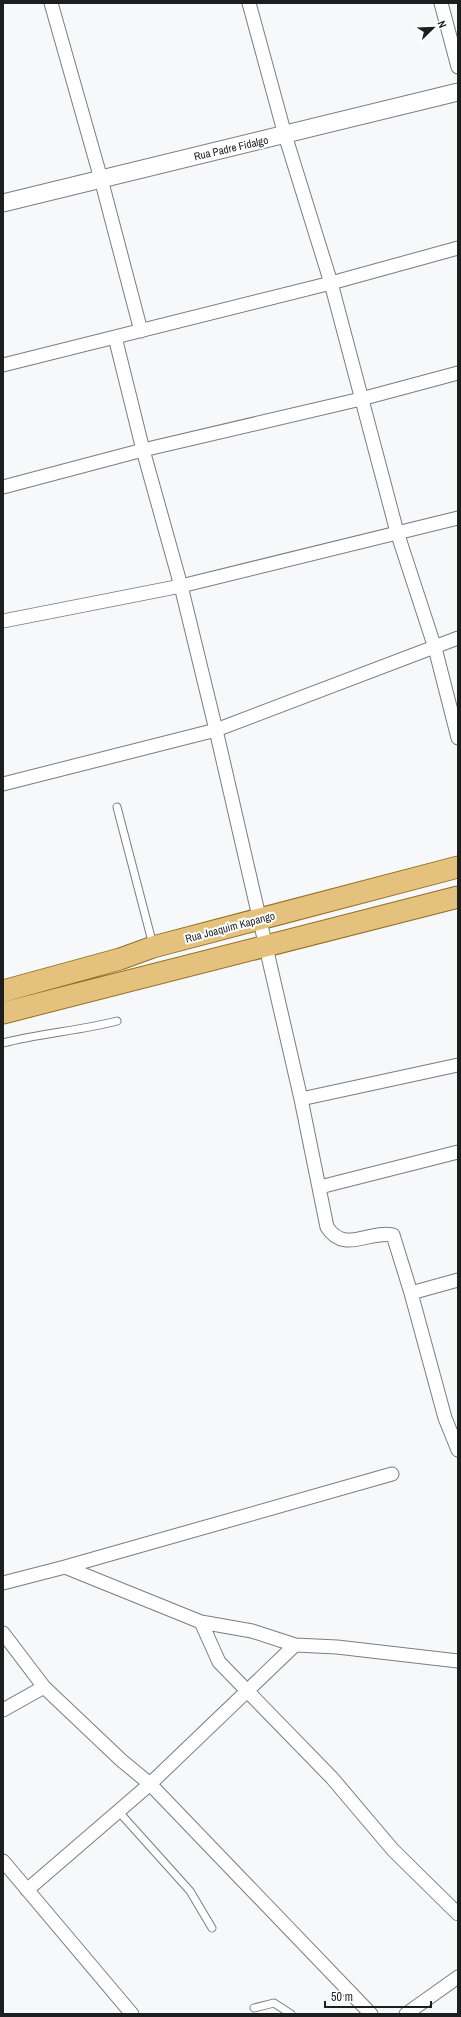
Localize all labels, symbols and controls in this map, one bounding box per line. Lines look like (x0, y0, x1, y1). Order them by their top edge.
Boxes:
north arrow (413, 8, 453, 48)
text: N (434, 18, 450, 30)
street label: Rua Padre Fidalgo (193, 133, 269, 163)
street label: Rua Joaquim Kapango (184, 908, 276, 946)
scale bar (325, 1983, 431, 2009)
text: 50 m (331, 1989, 353, 2005)

